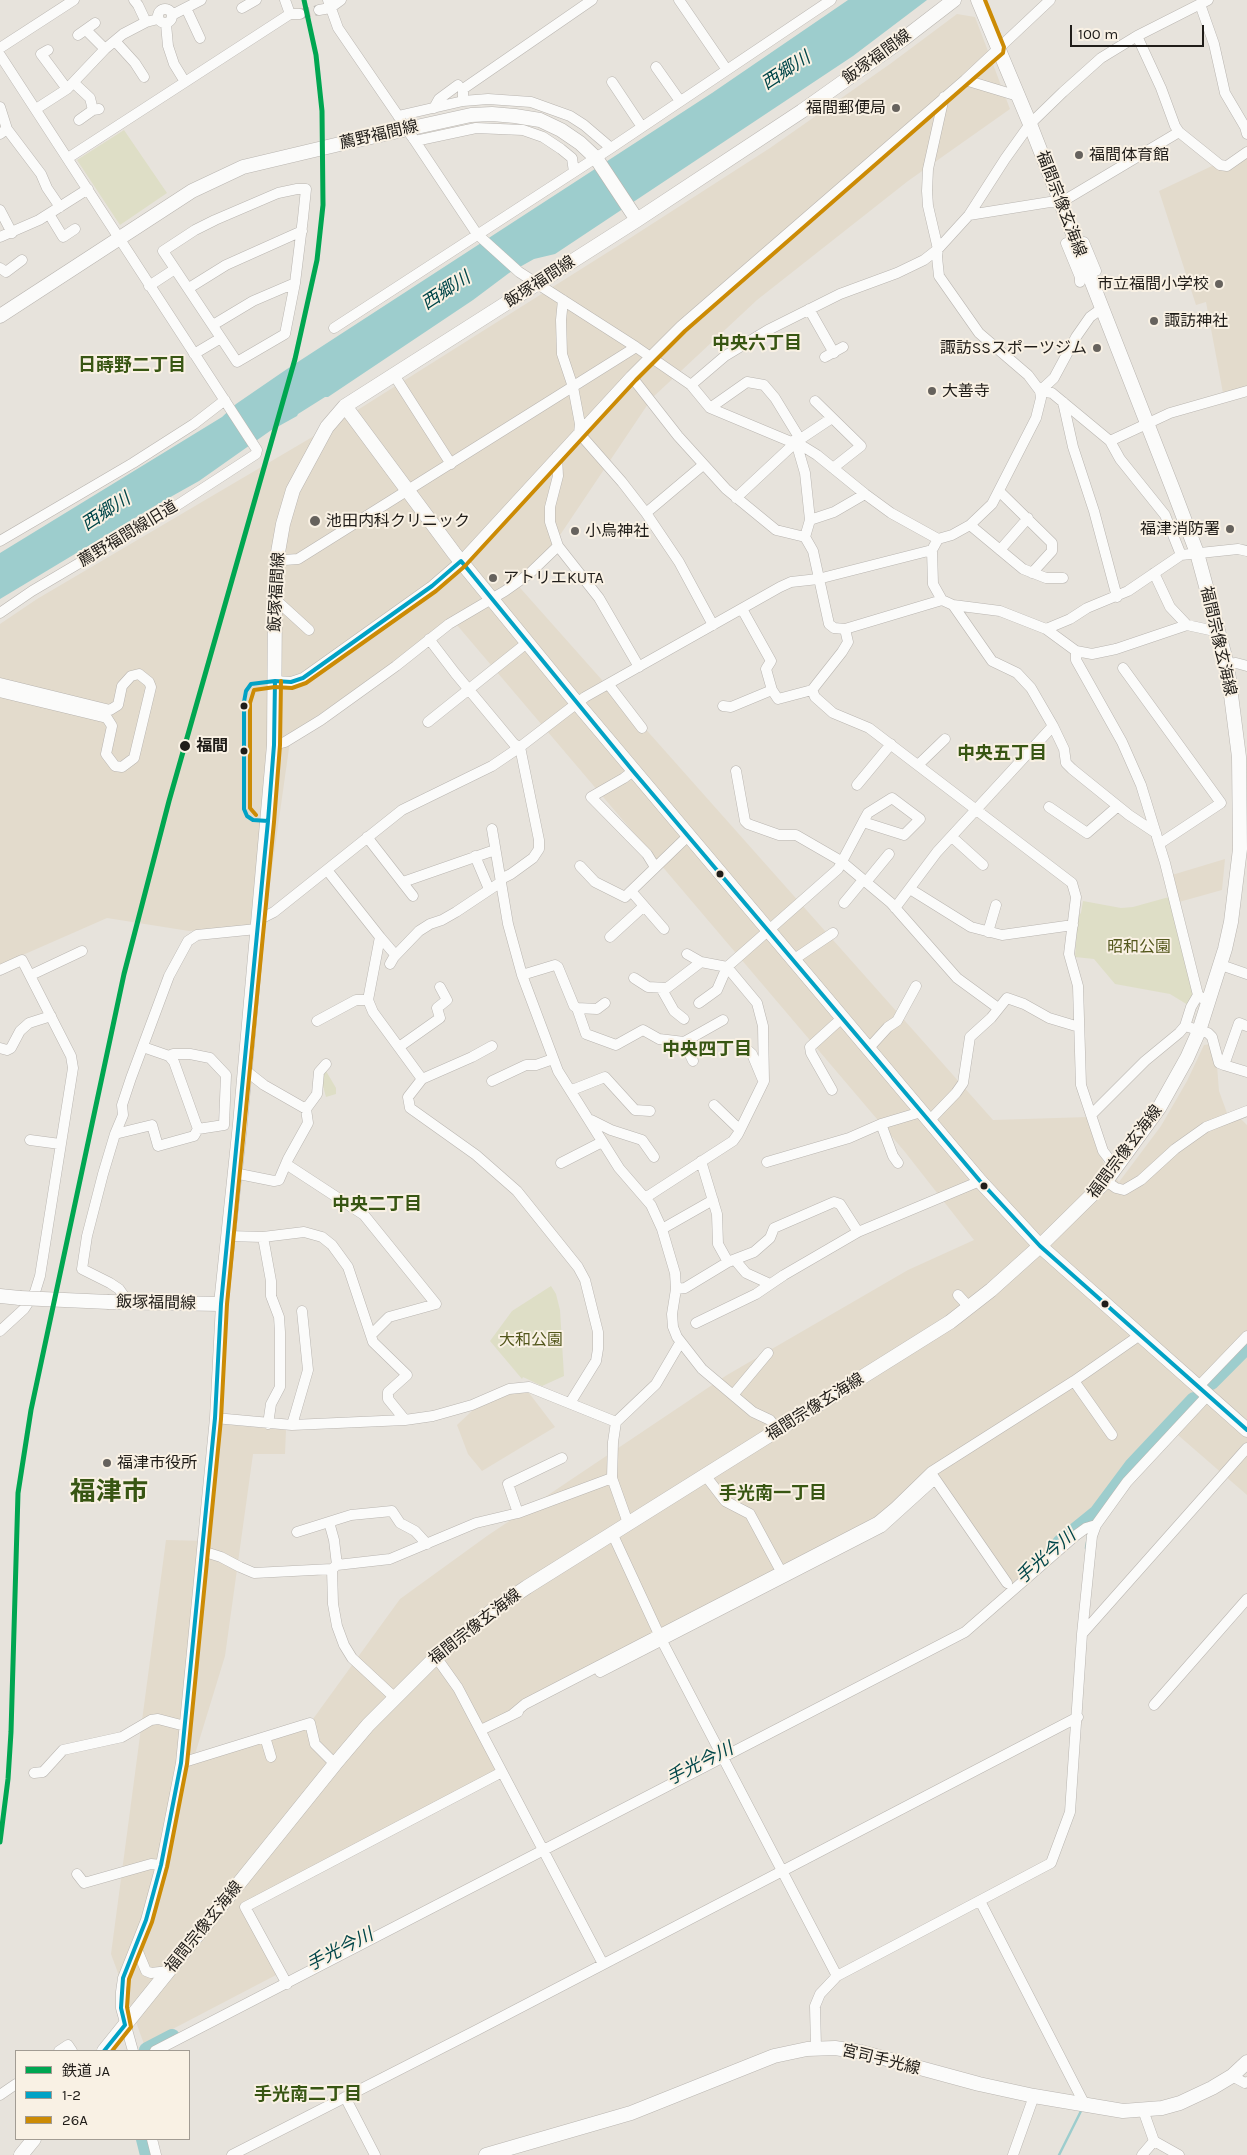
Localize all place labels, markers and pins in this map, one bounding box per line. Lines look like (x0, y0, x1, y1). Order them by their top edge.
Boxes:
place label: 福間郵便局 (806, 98, 886, 118)
marker: 福間郵便局 (890, 102, 902, 114)
place label: 福間体育館 (1089, 145, 1169, 165)
marker: 福間体育館 (1073, 149, 1085, 161)
place label: 市立福間小学校 (1097, 274, 1209, 294)
marker: 市立福間小学校 (1213, 278, 1225, 290)
place label: 諏訪神社 (1164, 311, 1228, 331)
marker: 諏訪神社 (1148, 315, 1160, 327)
place label: 諏訪SSスポーツジム (940, 338, 1087, 358)
marker: 諏訪SSスポーツジム (1091, 342, 1103, 354)
place label: 大善寺 (942, 381, 990, 401)
marker: 大善寺 (926, 385, 938, 397)
place label: 池田内科クリニック (326, 511, 470, 531)
marker: 池田内科クリニック (308, 514, 322, 528)
place label: 福津消防署 (1140, 519, 1220, 539)
place label: 小烏神社 (585, 521, 649, 541)
marker: 福津消防署 (1224, 523, 1236, 535)
marker: 小烏神社 (569, 525, 581, 537)
place label: アトリエKUTA (503, 568, 604, 588)
marker: アトリエKUTA (487, 572, 499, 584)
unlabelled marker (239, 701, 249, 711)
place label: 福間 (196, 736, 228, 756)
marker: 福間 (178, 739, 192, 753)
unlabelled marker (239, 746, 249, 756)
unlabelled marker (715, 869, 725, 879)
unlabelled marker (979, 1181, 989, 1191)
unlabelled marker (1100, 1299, 1110, 1309)
place label: 福津市役所 (117, 1453, 197, 1473)
marker: 福津市役所 (101, 1457, 113, 1469)

